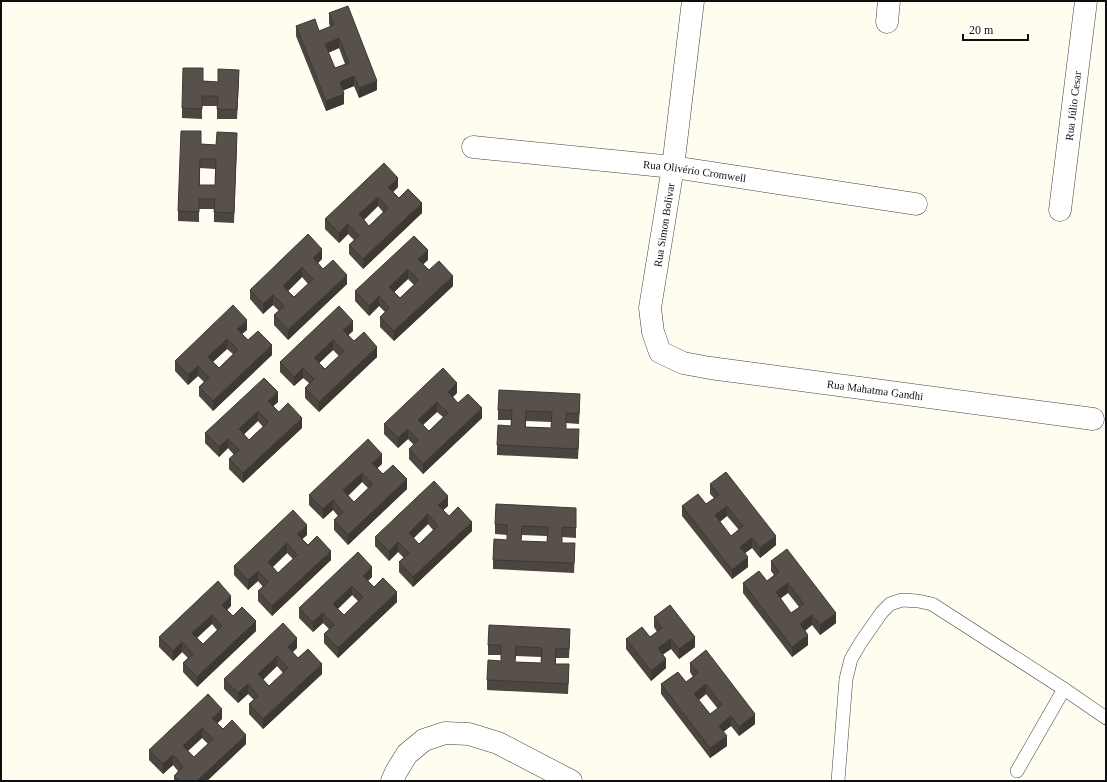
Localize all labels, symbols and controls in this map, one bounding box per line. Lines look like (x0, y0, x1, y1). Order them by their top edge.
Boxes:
scale bar (963, 16, 1028, 42)
text: 20 m (969, 23, 994, 37)
street label: Rua Júlio Cesar (1063, 70, 1083, 141)
street label: Rua Olivério Cromwell (643, 158, 747, 184)
street label: Rua Simon Bolívar (651, 182, 677, 268)
street label: Rua Mahatma Gandhi (826, 378, 924, 402)

